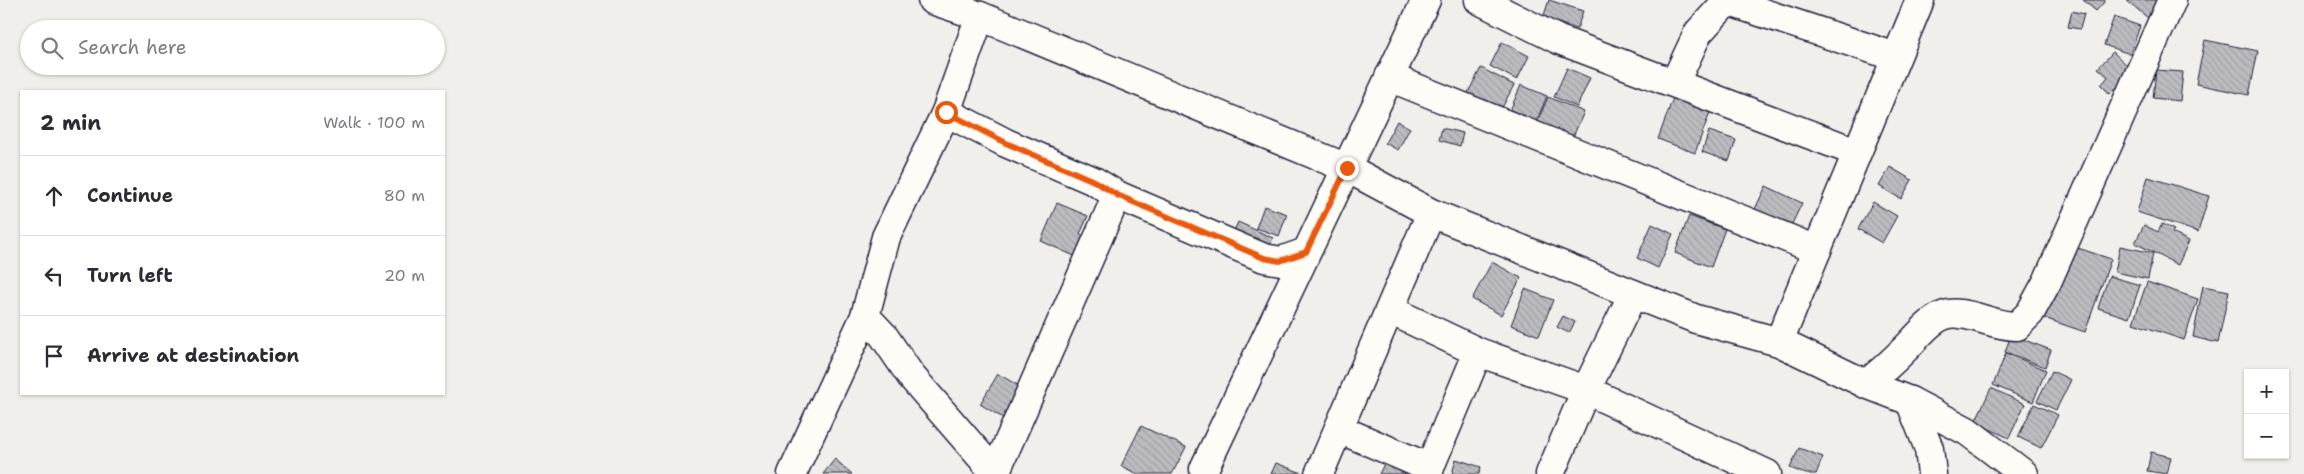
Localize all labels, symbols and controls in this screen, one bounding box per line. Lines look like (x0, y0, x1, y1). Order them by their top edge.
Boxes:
search box (20, 20, 445, 75)
icon: search (38, 34, 66, 62)
text: Search here (78, 35, 187, 60)
route start (935, 101, 958, 124)
text: 2 min (40, 109, 101, 137)
text: Walk · 100 m (323, 112, 425, 133)
route end (1336, 157, 1359, 180)
icon: ahead (40, 182, 68, 210)
text: Continue (87, 183, 173, 208)
text: 80 m (384, 185, 425, 206)
icon: left (40, 262, 68, 290)
text: Turn left (87, 263, 173, 288)
text: 20 m (384, 265, 425, 286)
icon: arrive (40, 342, 68, 370)
text: Arrive at destination (87, 343, 299, 368)
map controls (2244, 369, 2289, 459)
button: + (2244, 369, 2289, 414)
button: − (2244, 414, 2289, 459)

